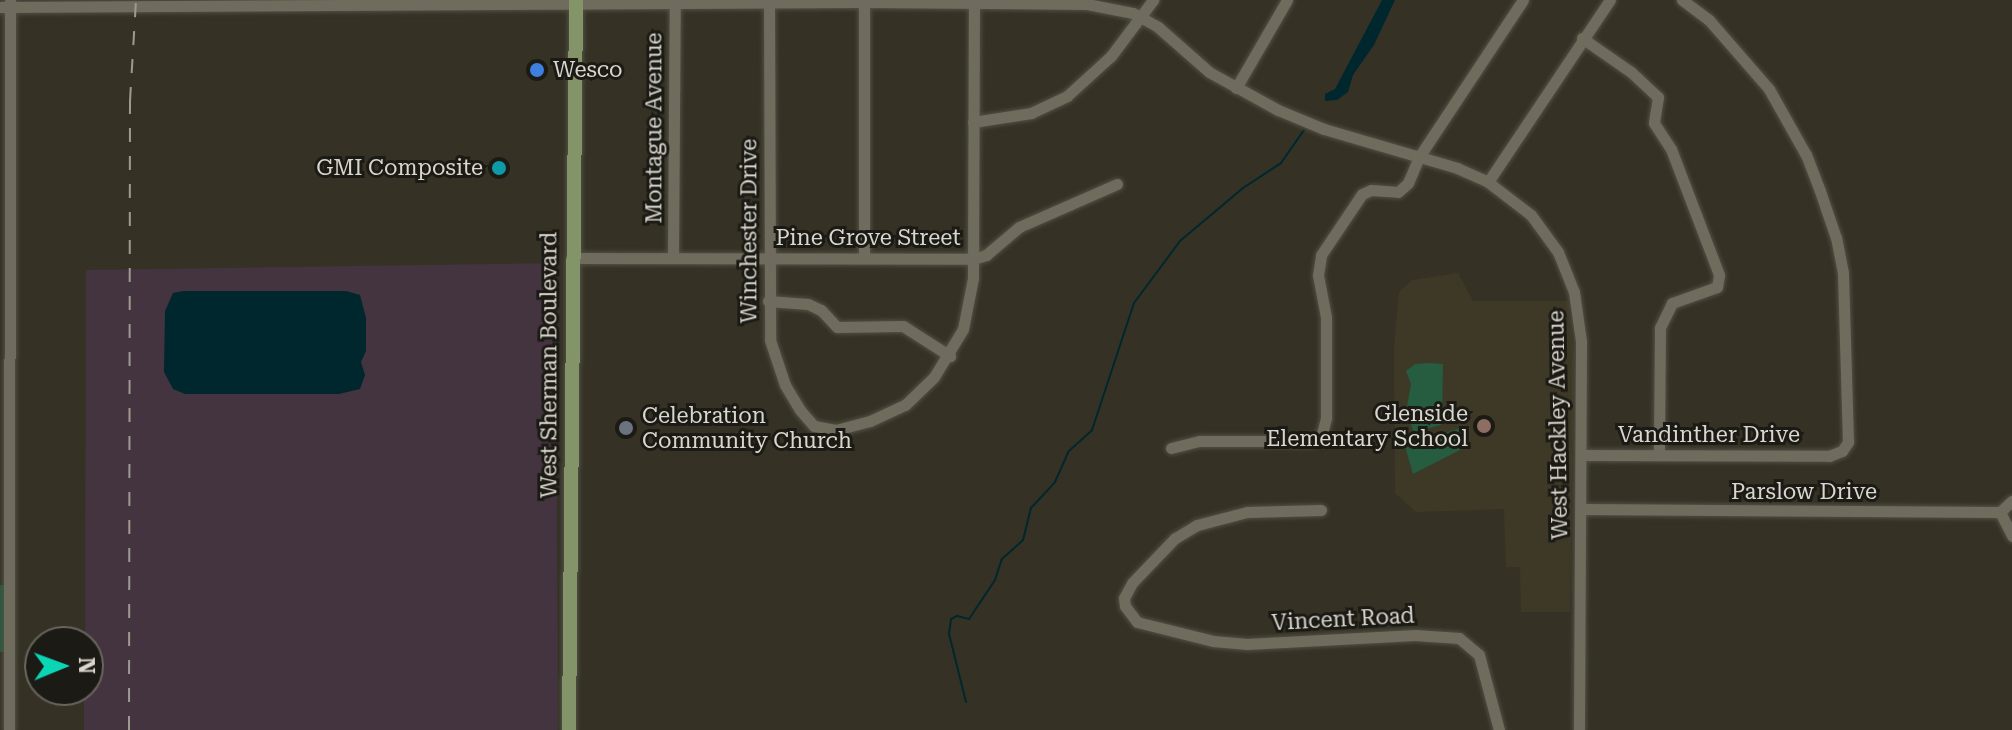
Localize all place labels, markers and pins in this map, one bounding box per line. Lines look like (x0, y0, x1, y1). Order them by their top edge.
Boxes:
place label: Wesco (553, 57, 623, 83)
marker: Wesco (528, 61, 546, 79)
place label: GMI Composite (316, 155, 483, 181)
marker: GMI Composite (490, 159, 508, 177)
place label: Glenside Elementary School (1266, 400, 1468, 452)
place label: Celebration Community Church (642, 402, 852, 454)
marker: Glenside Elementary School (1475, 417, 1493, 435)
marker: Celebration Community Church (617, 419, 635, 437)

